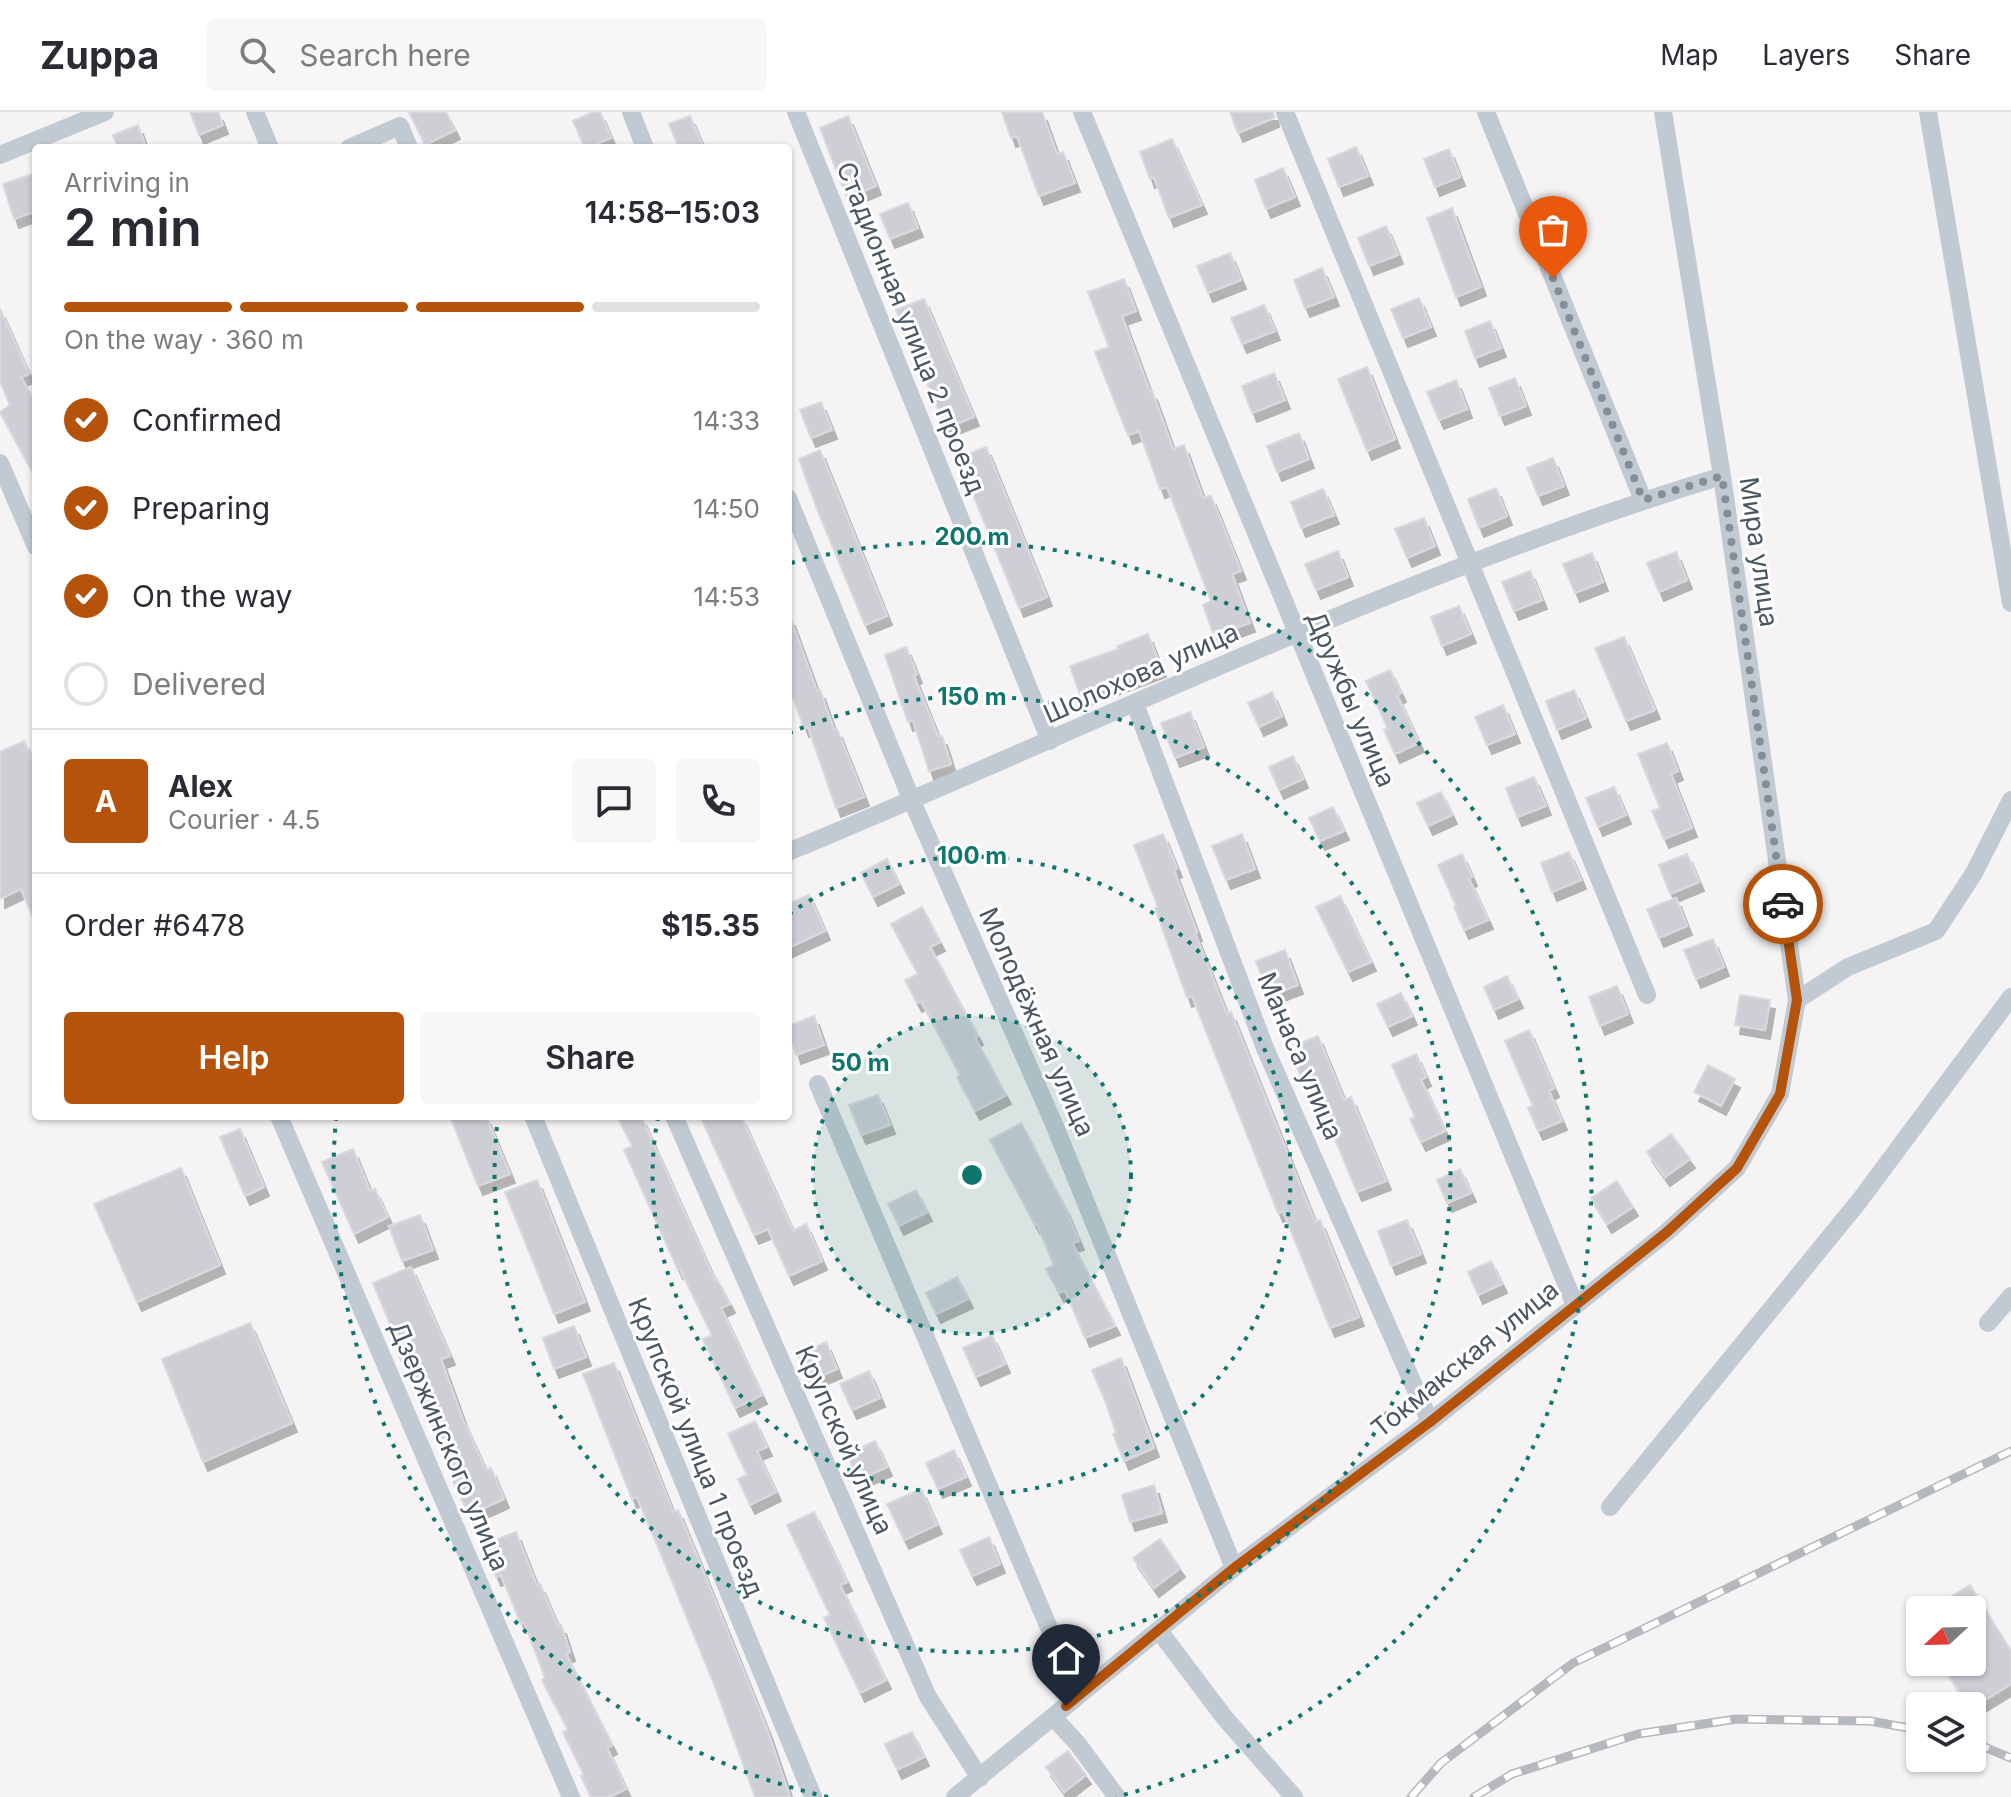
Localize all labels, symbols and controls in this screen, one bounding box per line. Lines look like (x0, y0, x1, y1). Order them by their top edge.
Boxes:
search box (207, 19, 767, 91)
text: Zuppa (40, 32, 159, 78)
icon: search (235, 33, 279, 77)
text: Search here (299, 37, 471, 73)
text: Map (1660, 38, 1718, 72)
text: Layers (1762, 38, 1850, 72)
text: Share (1894, 38, 1971, 72)
street label: Стадионная улица 2 проезд (830, 157, 992, 498)
text: Arriving in (64, 167, 190, 198)
text: 14:58–15:03 (585, 194, 760, 230)
text: 2 min (64, 196, 202, 259)
pin (1519, 196, 1587, 278)
icon: bag (1531, 208, 1575, 252)
text: On the way · 360 m (64, 324, 304, 355)
icon: check (64, 398, 108, 442)
text: Confirmed (132, 402, 282, 438)
text: 14:33 (693, 405, 760, 436)
street label: Мира улица (1734, 475, 1785, 629)
icon: check (64, 486, 108, 530)
text: Preparing (132, 490, 270, 526)
text: 14:50 (693, 493, 760, 524)
text: 200 m (934, 522, 1010, 551)
icon: check (64, 574, 108, 618)
text: On the way (132, 578, 292, 614)
text: 14:53 (693, 581, 760, 612)
street label: Дружбы улица (1300, 606, 1402, 791)
street label: Шолохова улица (1039, 616, 1243, 729)
text: Delivered (132, 666, 266, 702)
text: 150 m (937, 682, 1007, 711)
button: chat (572, 759, 656, 843)
button: phone (676, 759, 760, 843)
text: Alex (168, 768, 233, 804)
text: A (95, 783, 117, 819)
text: Courier · 4.5 (168, 804, 320, 835)
text: 100 m (937, 841, 1007, 870)
courier (1743, 864, 1823, 944)
icon: car (1761, 882, 1805, 926)
street label: Молодёжная улица (973, 903, 1102, 1141)
text: Order #6478 (64, 907, 245, 943)
text: $15.35 (661, 907, 760, 943)
street label: Манаса улица (1251, 967, 1350, 1144)
button: Help (64, 1012, 404, 1104)
button: Share (420, 1012, 760, 1104)
text: 50 m (830, 1048, 890, 1077)
centre of rings (958, 1161, 986, 1189)
street label: Токмакская улица (1365, 1274, 1564, 1444)
street label: Крупской улица 1 проезд (622, 1293, 771, 1601)
street label: Дзержинского улица (383, 1316, 516, 1575)
street label: Крупской улица (789, 1341, 900, 1539)
north arrow (1906, 1596, 1986, 1676)
map controls (1906, 1596, 1986, 1772)
pin (1032, 1624, 1100, 1706)
icon: home (1044, 1636, 1088, 1680)
button: layers (1906, 1692, 1986, 1772)

